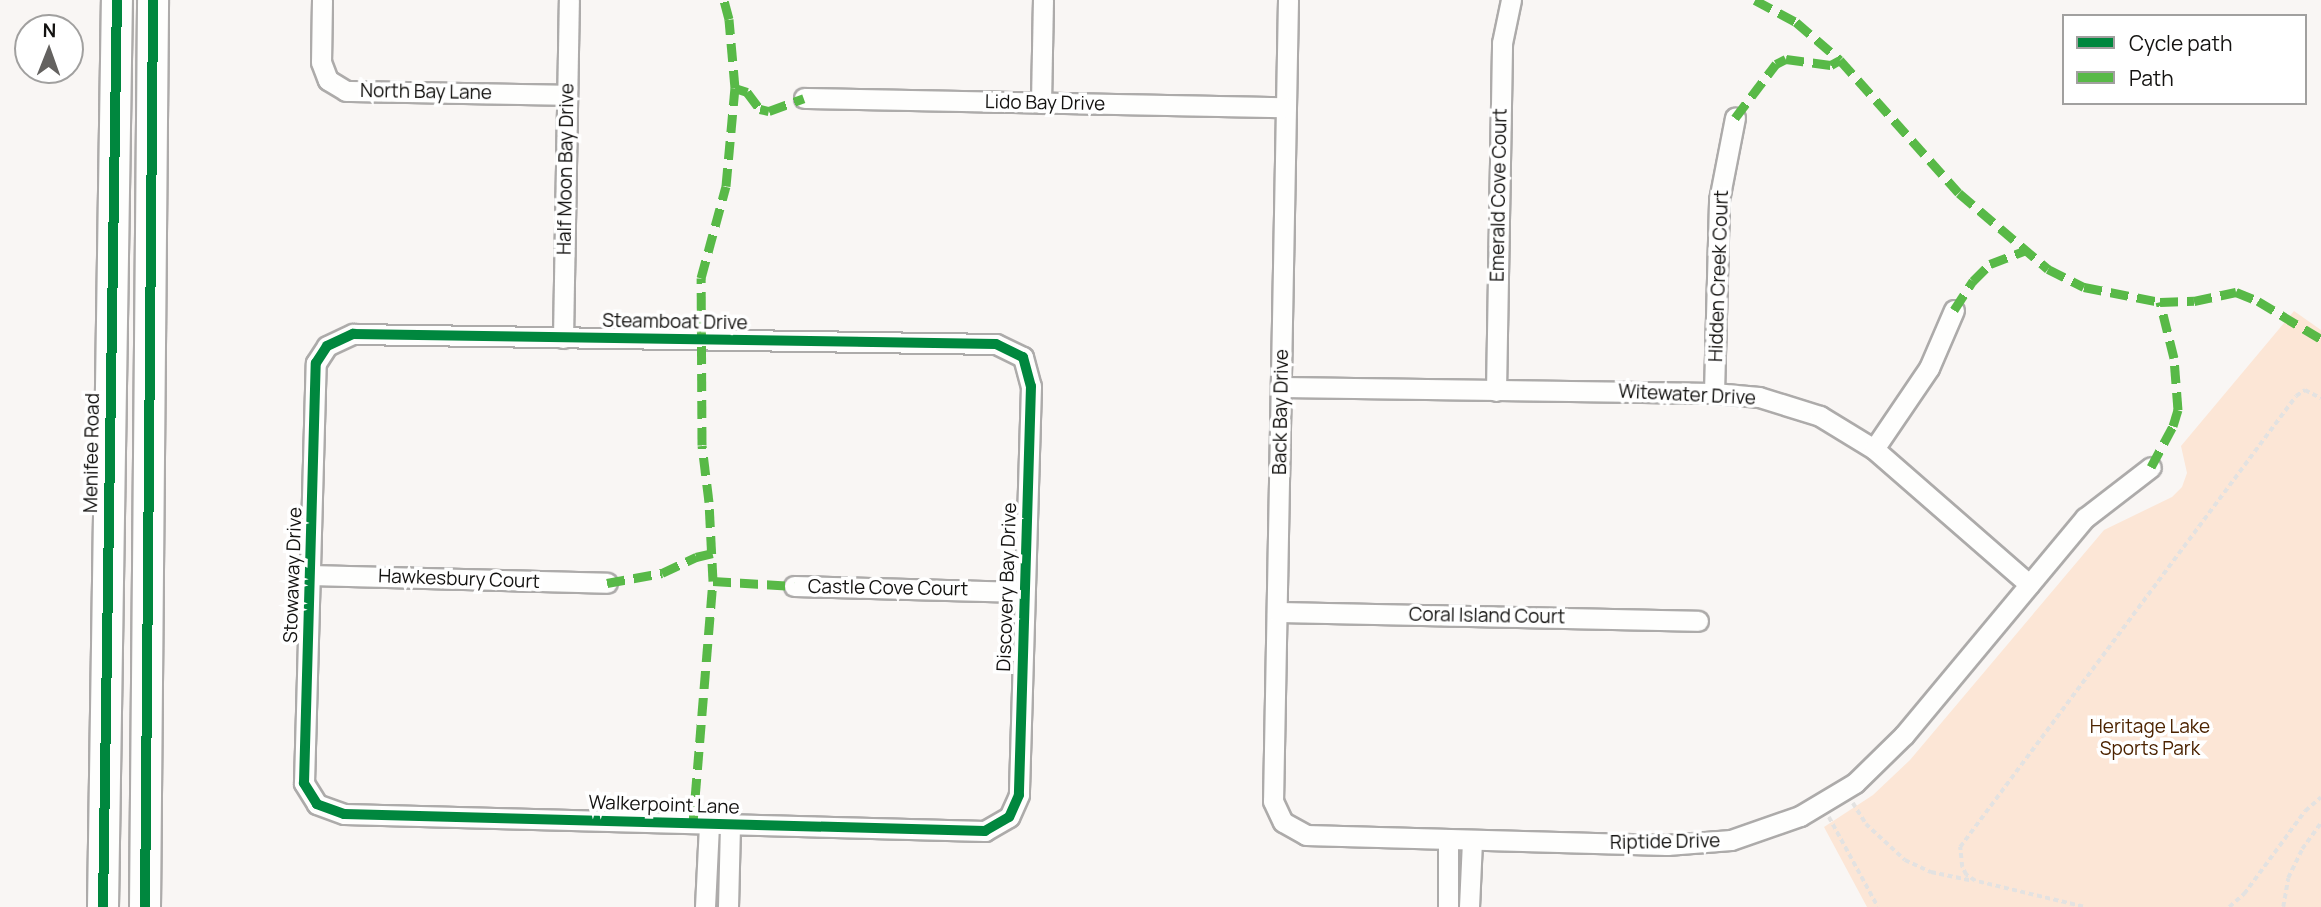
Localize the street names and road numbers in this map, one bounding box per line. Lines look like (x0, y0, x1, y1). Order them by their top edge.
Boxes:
street label: North Bay Lane (360, 79, 492, 105)
street label: Half Moon Bay Drive (553, 83, 579, 255)
street label: Lido Bay Drive (985, 91, 1105, 115)
street label: Emerald Cove Court (1486, 108, 1512, 282)
street label: Hidden Creek Court (1705, 190, 1733, 362)
street label: Steamboat Drive (602, 309, 748, 335)
street label: Back Bay Drive (1269, 349, 1293, 475)
street label: Witewater Drive (1618, 380, 1756, 410)
street label: Menifee Road (80, 393, 104, 513)
street label: Discovery Bay Drive (993, 502, 1021, 672)
street label: Stowaway Drive (279, 507, 307, 643)
street label: Hawkesbury Court (378, 565, 540, 593)
street label: Castle Cove Court (808, 575, 968, 601)
street label: Coral Island Court (1409, 603, 1565, 629)
street label: Walkerpoint Lane (588, 791, 740, 819)
street label: Riptide Drive (1610, 830, 1720, 854)

